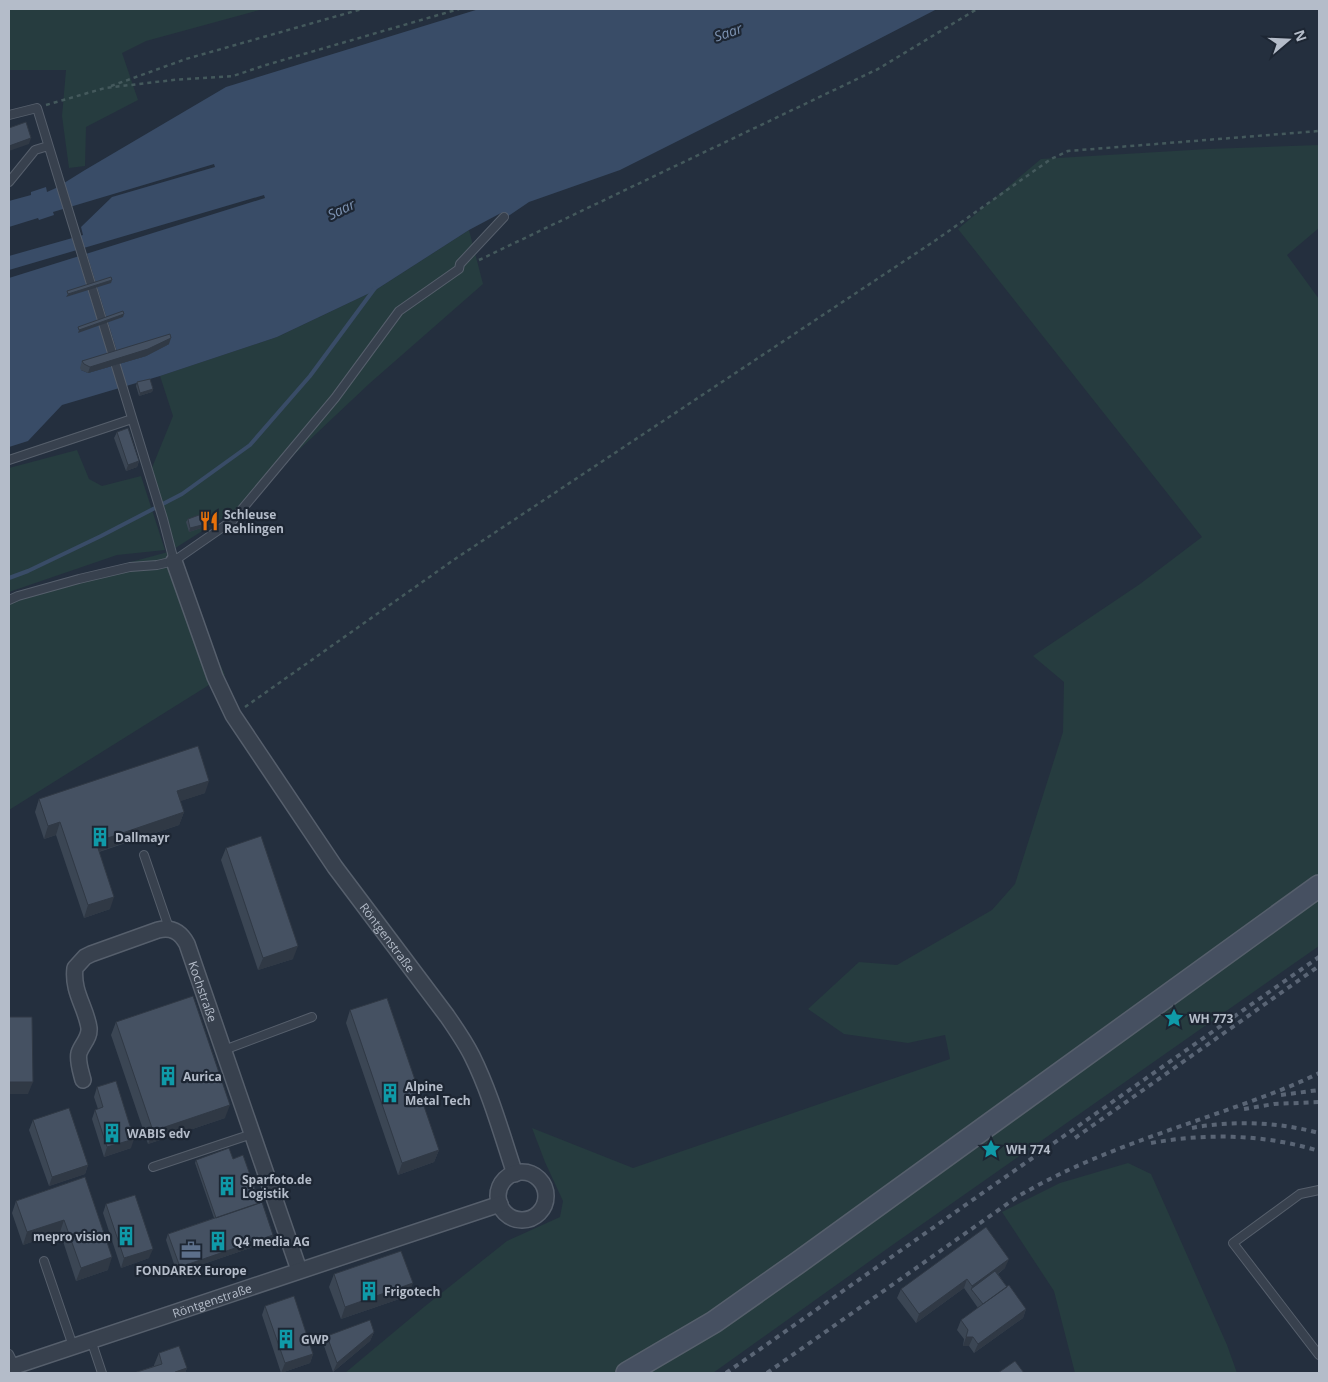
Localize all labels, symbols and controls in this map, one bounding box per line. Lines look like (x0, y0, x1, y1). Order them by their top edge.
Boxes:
north arrow (1263, 15, 1313, 65)
water label: Saar (711, 18, 745, 46)
text: N (1290, 27, 1312, 44)
water label: Saar (324, 194, 358, 224)
place label: Schleuse Rehlingen (224, 506, 284, 537)
restaurant icon: Schleuse Rehlingen (198, 510, 220, 532)
building icon: Dallmayr (89, 826, 111, 848)
place label: Dallmayr (115, 829, 170, 846)
street label: Röntgenstraße (356, 899, 420, 976)
street label: Kochstraße (185, 959, 222, 1024)
place icon: WH 773 (1163, 1007, 1185, 1029)
place label: WH 773 (1189, 1010, 1234, 1027)
building icon: Aurica (157, 1065, 179, 1087)
place label: Aurica (183, 1068, 222, 1085)
place label: Alpine Metal Tech (405, 1078, 471, 1109)
building icon: Alpine Metal Tech (379, 1082, 401, 1104)
building icon: WABIS edv (101, 1122, 123, 1144)
place label: WABIS edv (127, 1125, 190, 1142)
place icon: WH 774 (980, 1138, 1002, 1160)
place label: WH 774 (1006, 1141, 1051, 1158)
place label: Sparfoto.de Logistik (242, 1171, 312, 1202)
building icon: Sparfoto.de Logistik (216, 1175, 238, 1197)
building icon: mepro vision (115, 1225, 137, 1247)
place label: mepro vision (33, 1228, 111, 1245)
building icon: Q4 media AG (207, 1230, 229, 1252)
place label: Q4 media AG (233, 1233, 310, 1250)
office icon: FONDAREX Europe (180, 1239, 202, 1261)
place label: FONDAREX Europe (136, 1262, 247, 1279)
street label: Röntgenstraße (170, 1279, 254, 1321)
building icon: Frigotech (358, 1280, 380, 1302)
place label: Frigotech (384, 1283, 440, 1300)
building icon: GWP (275, 1328, 297, 1350)
place label: GWP (301, 1331, 329, 1348)

